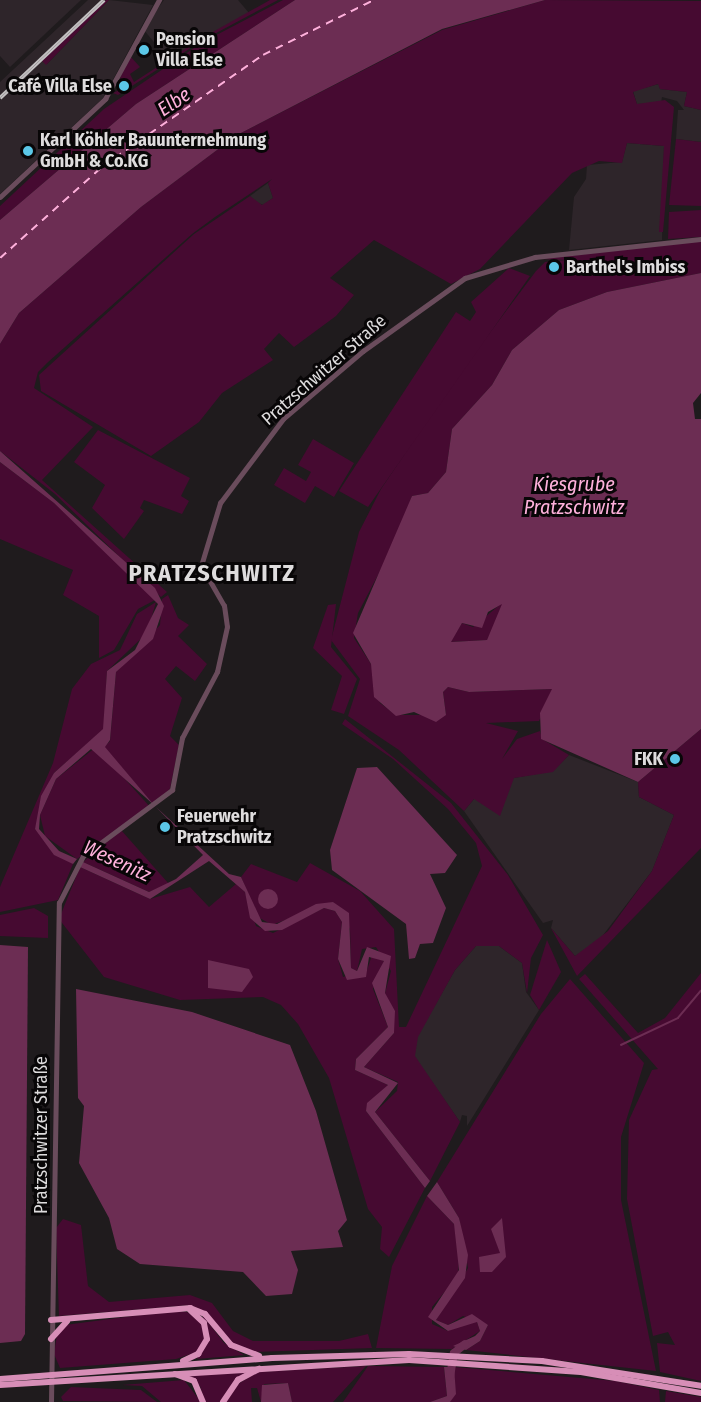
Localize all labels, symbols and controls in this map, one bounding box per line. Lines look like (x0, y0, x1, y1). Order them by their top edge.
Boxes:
place label: Pension Villa Else (156, 29, 223, 72)
marker: Pension Villa Else (137, 43, 151, 57)
place label: Café Villa Else (8, 75, 112, 97)
marker: Café Villa Else (117, 79, 131, 93)
water label: Elbe (153, 82, 195, 122)
place label: Karl Köhler Bauunternehmung GmbH & Co.KG (40, 130, 266, 172)
marker: Karl Köhler Bauunternehmung GmbH & Co.KG (21, 144, 35, 158)
place label: Barthel's Imbiss (566, 256, 685, 278)
marker: Barthel's Imbiss (547, 260, 561, 274)
street label: Pratzschwitzer Straße (257, 310, 391, 430)
water label: Kiesgrube Pratzschwitz (524, 473, 624, 520)
district label: PRATZSCHWITZ (129, 560, 295, 588)
place label: FKK (634, 748, 663, 770)
marker: FKK (668, 752, 682, 766)
place label: Feuerwehr Pratzschwitz (177, 806, 271, 848)
marker: Feuerwehr Pratzschwitz (158, 820, 172, 834)
water label: Wesenitz (79, 835, 155, 887)
street label: Pratzschwitzer Straße (30, 1056, 52, 1214)

